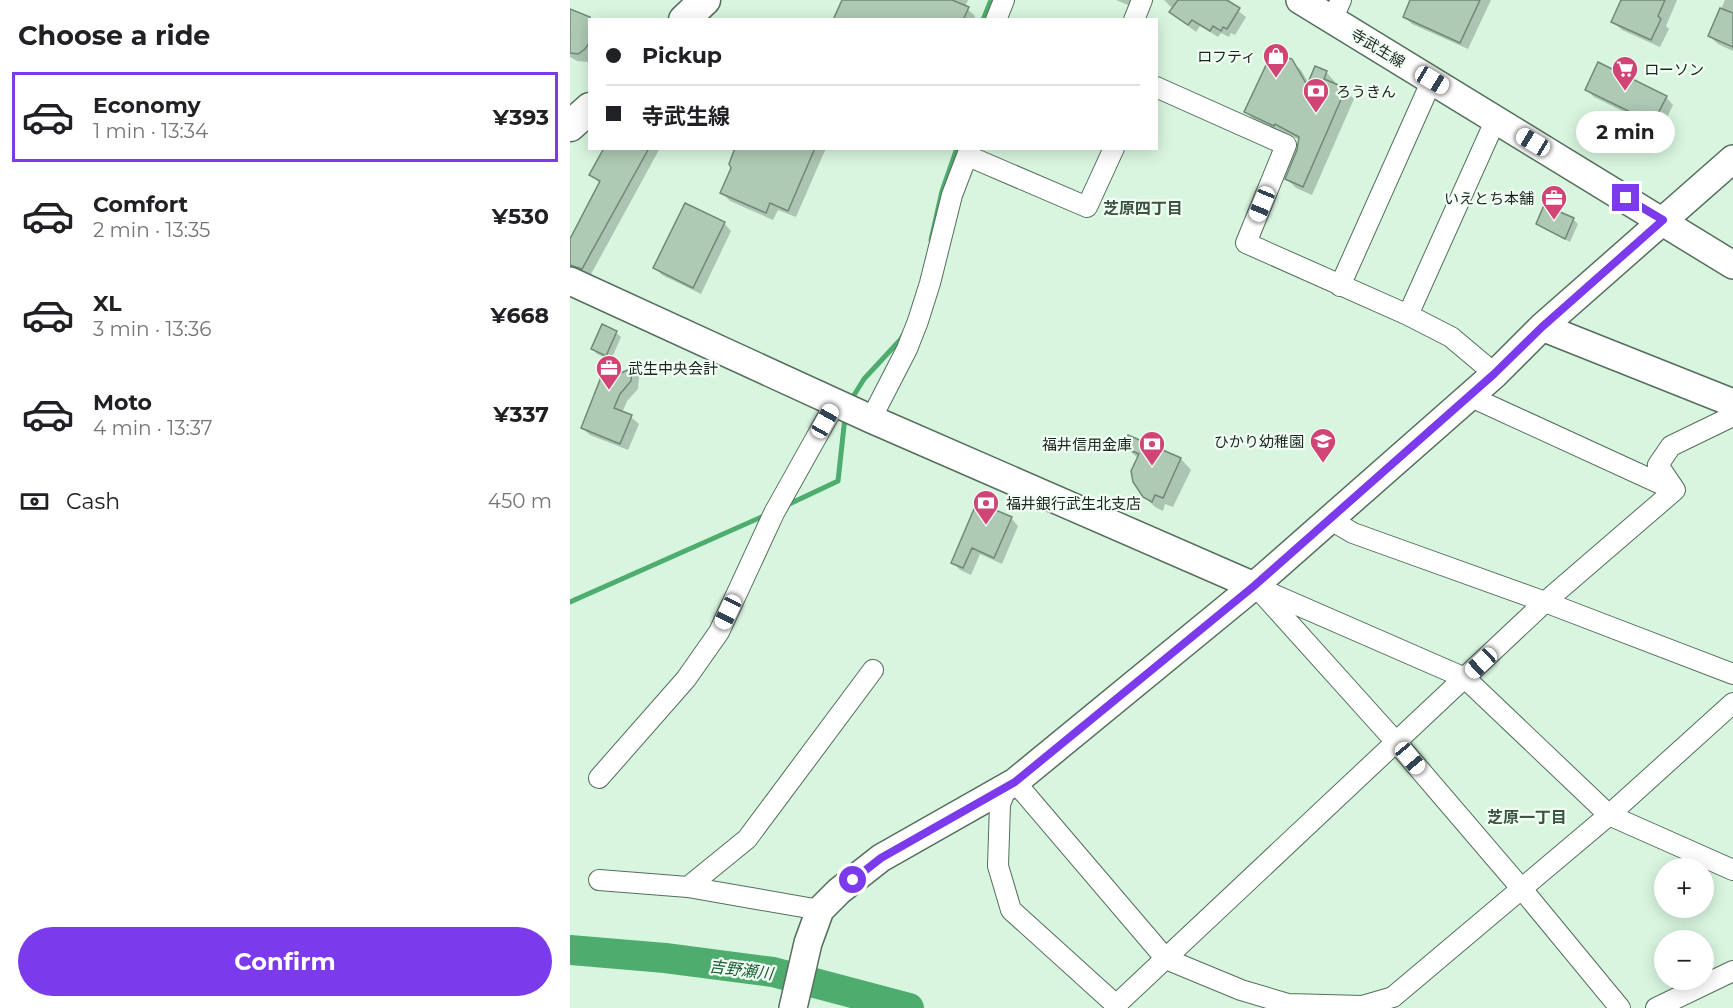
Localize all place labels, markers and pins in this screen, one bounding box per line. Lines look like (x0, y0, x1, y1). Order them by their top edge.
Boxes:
shop icon: ロフティ (1261, 41, 1291, 79)
place label: ロフティ (1197, 47, 1256, 66)
supermarket icon: ローソン (1610, 54, 1640, 92)
place label: ローソン (1644, 60, 1704, 79)
bank icon: ろうきん (1301, 76, 1331, 114)
place label: ろうきん (1336, 82, 1396, 101)
office icon: いえとち本舗 (1539, 183, 1569, 221)
place label: いえとち本舗 (1444, 189, 1534, 208)
office icon: 武生中央会計 (594, 353, 624, 391)
place label: 武生中央会計 (628, 359, 718, 378)
school or university icon: ひかり幼稚園 (1308, 426, 1338, 464)
bank icon: 福井信用金庫 (1137, 429, 1167, 467)
place label: ひかり幼稚園 (1214, 432, 1304, 451)
place label: 福井信用金庫 (1042, 435, 1132, 454)
bank icon: 福井銀行武生北支店 (971, 488, 1001, 526)
place label: 福井銀行武生北支店 (1006, 494, 1141, 513)

